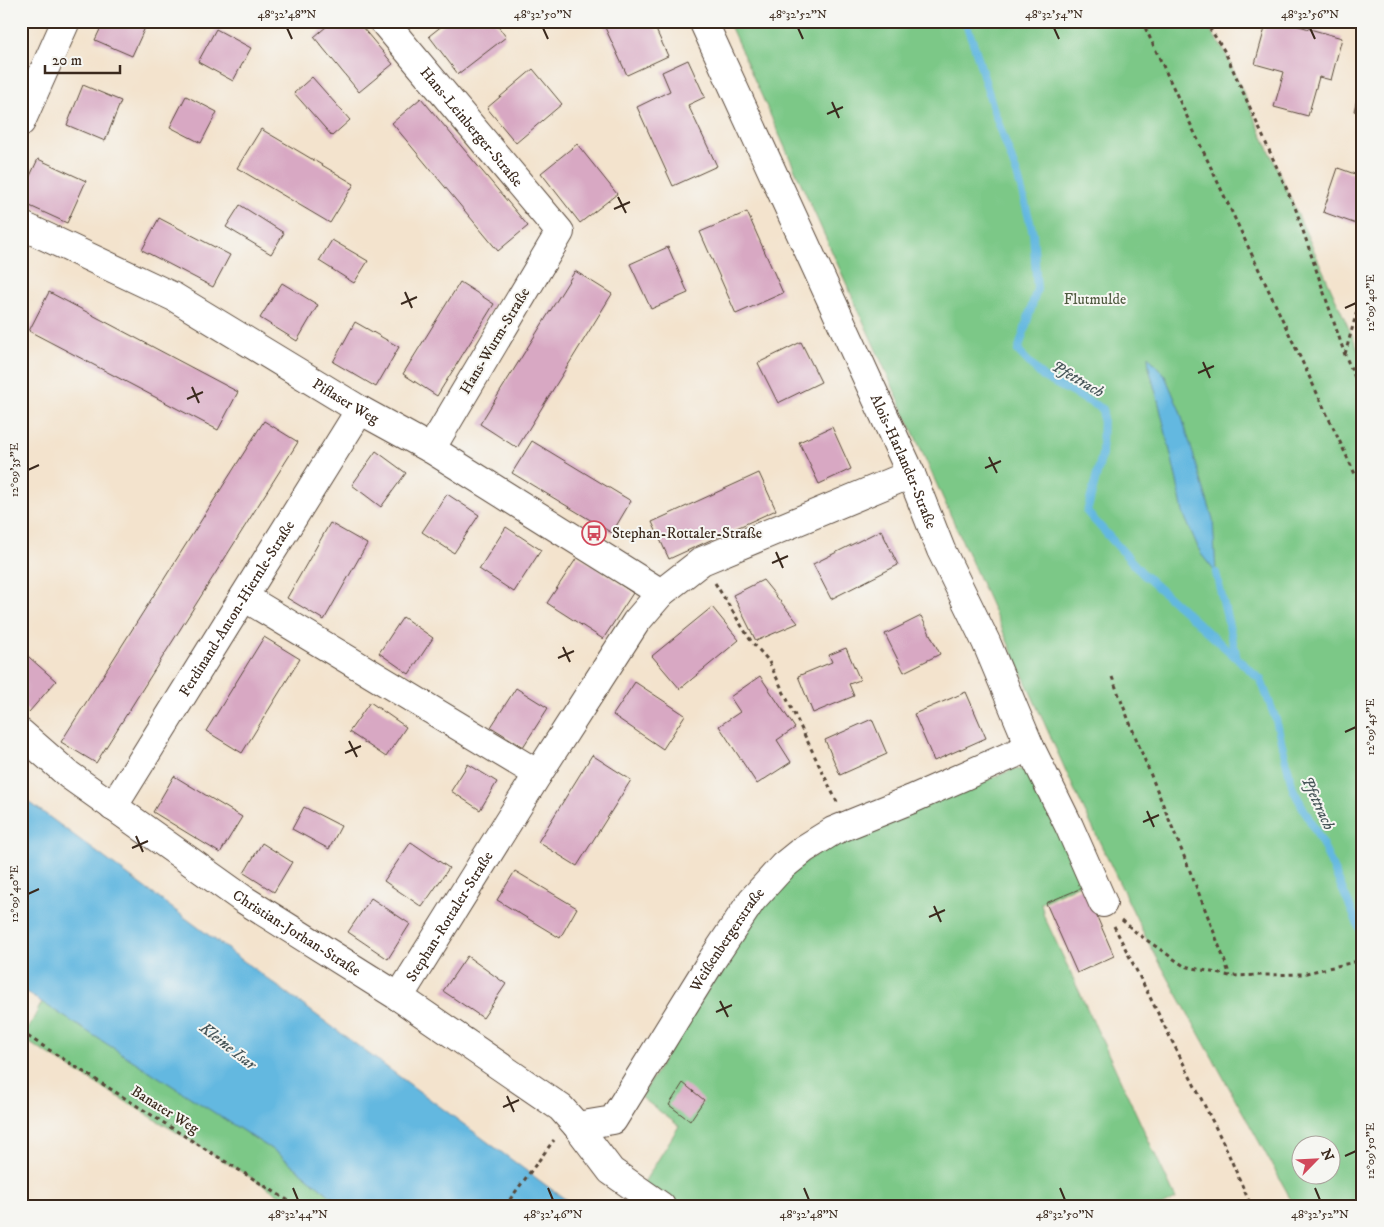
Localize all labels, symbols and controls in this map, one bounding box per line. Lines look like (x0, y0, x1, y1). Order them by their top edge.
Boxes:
text: 48°32'48"N (258, 7, 317, 22)
text: 48°32'50"N (514, 7, 572, 22)
text: 48°32'52"N (769, 7, 827, 22)
text: 48°32'54"N (1025, 7, 1083, 22)
text: 48°32'56"N (1281, 7, 1339, 22)
scale bar (45, 42, 120, 74)
text: 20 m (52, 51, 82, 70)
street label: Hans-Leinberger-Straße (416, 63, 527, 191)
text: 12°09'40"E (1363, 274, 1378, 332)
street label: Hans-Wurm-Straße (456, 284, 534, 398)
park label: Flutmulde (1064, 290, 1126, 309)
water label: Pfettrach (1048, 356, 1108, 402)
street label: Piflaser Weg (309, 374, 383, 428)
street label: Alois-Harlander-Straße (866, 391, 941, 531)
text: 12°09'35"E (7, 442, 22, 497)
street label: Ferdinand-Anton-Hiernle-Straße (175, 517, 299, 700)
bus stop icon: Stephan-Rottaler-Straße (581, 520, 607, 546)
place label: Stephan-Rottaler-Straße (612, 524, 762, 543)
text: 12°09'45"E (1363, 698, 1378, 755)
water label: Pfettrach (1297, 773, 1339, 833)
street label: Stephan-Rottaler-Straße (401, 848, 497, 985)
text: 12°09'40"E (7, 865, 22, 923)
street label: Weißenbergerstraße (685, 883, 768, 996)
street label: Christian-Jorhan-Straße (229, 885, 365, 980)
water label: Kleine Isar (195, 1017, 261, 1075)
street label: Banater Weg (128, 1082, 203, 1139)
text: 12°09'50"E (1363, 1122, 1378, 1179)
north arrow (1292, 1134, 1342, 1184)
text: N (1316, 1146, 1338, 1164)
text: 48°32'44"N (268, 1207, 328, 1222)
text: 48°32'46"N (523, 1207, 583, 1222)
text: 48°32'48"N (780, 1207, 839, 1222)
text: 48°32'50"N (1036, 1207, 1094, 1222)
text: 48°32'52"N (1291, 1207, 1349, 1222)

